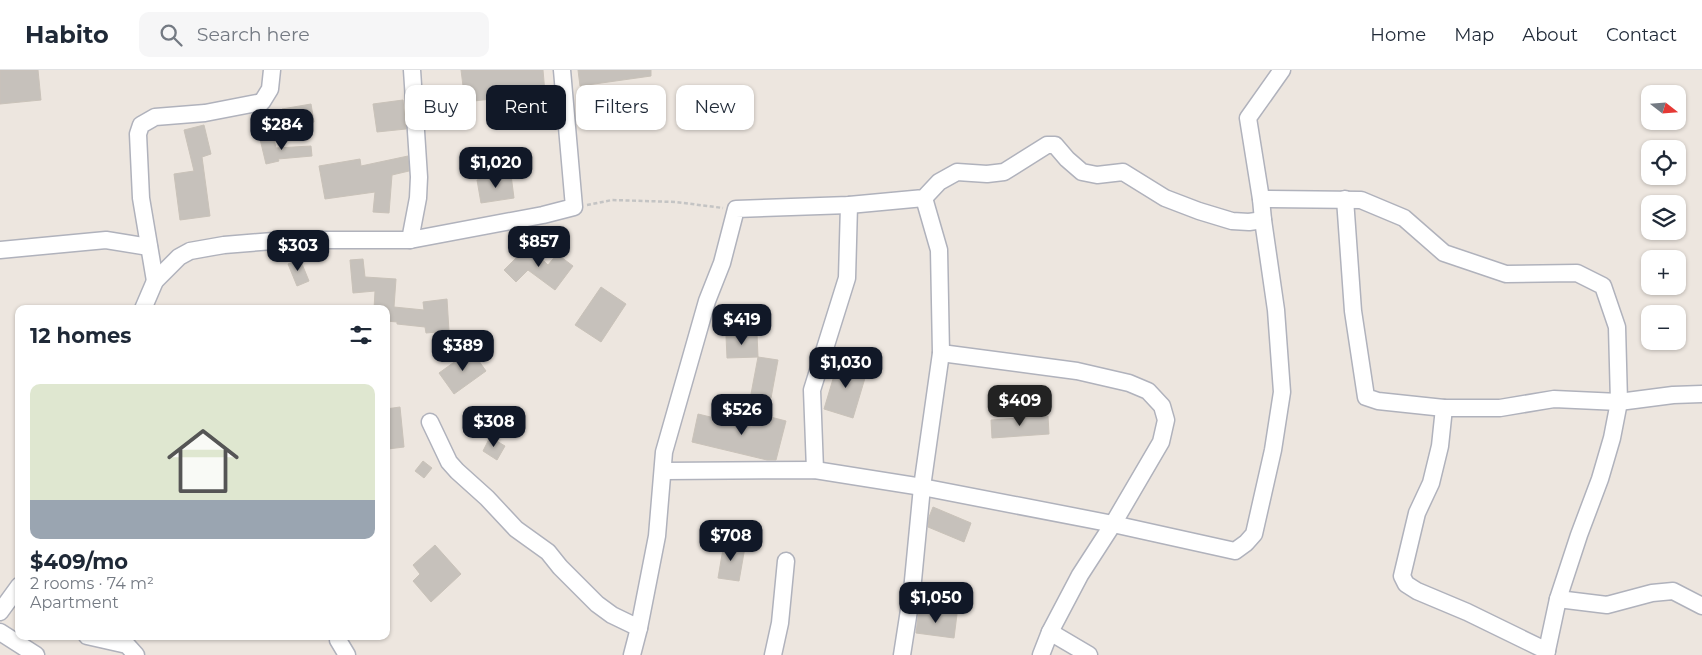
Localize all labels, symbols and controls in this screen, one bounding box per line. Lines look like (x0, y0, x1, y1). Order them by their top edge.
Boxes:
search box (139, 12, 489, 57)
text: Habito (25, 20, 109, 49)
icon: search (157, 21, 185, 49)
text: Search here (197, 23, 310, 46)
text: Home (1370, 24, 1426, 46)
text: Map (1454, 24, 1494, 46)
text: About (1522, 24, 1578, 46)
text: Contact (1606, 24, 1677, 46)
chip: Buy (405, 85, 476, 130)
chip: Rent (486, 85, 566, 130)
chip: Filters (576, 85, 666, 130)
chip: New (676, 85, 754, 130)
north arrow (1641, 85, 1686, 130)
map controls (1641, 85, 1686, 350)
pin: $284 (252, 108, 312, 151)
text: $284 (261, 115, 303, 134)
button: locate (1641, 140, 1686, 185)
pin: $1,020 (455, 146, 537, 189)
text: $1,020 (470, 153, 522, 172)
button: layers (1641, 195, 1686, 240)
pin: $857 (509, 226, 569, 268)
pin: $303 (268, 230, 328, 272)
text: $857 (519, 232, 559, 251)
text: $303 (278, 236, 318, 255)
button: + (1641, 250, 1686, 295)
pin: $419 (712, 304, 772, 346)
button: − (1641, 305, 1686, 350)
text: $419 (723, 310, 761, 329)
icon: filters (347, 321, 375, 349)
text: 12 homes (30, 323, 131, 348)
pin: $389 (433, 330, 493, 372)
text: $389 (443, 336, 483, 355)
pin: $1,030 (805, 346, 887, 389)
text: $1,030 (820, 353, 872, 372)
pin: $409 (990, 384, 1050, 427)
text: $409 (999, 391, 1041, 410)
pin: $526 (712, 394, 772, 436)
text: $526 (722, 400, 762, 419)
pin: $308 (464, 406, 524, 448)
text: $308 (473, 412, 515, 431)
icon: home (158, 416, 248, 506)
pin: $708 (701, 520, 761, 562)
text: $708 (710, 526, 752, 545)
text: $409/mo (30, 549, 128, 574)
text: 2 rooms · 74 m² (30, 574, 154, 593)
pin: $1,050 (895, 582, 977, 624)
text: $1,050 (910, 588, 962, 607)
text: Apartment (30, 593, 119, 612)

